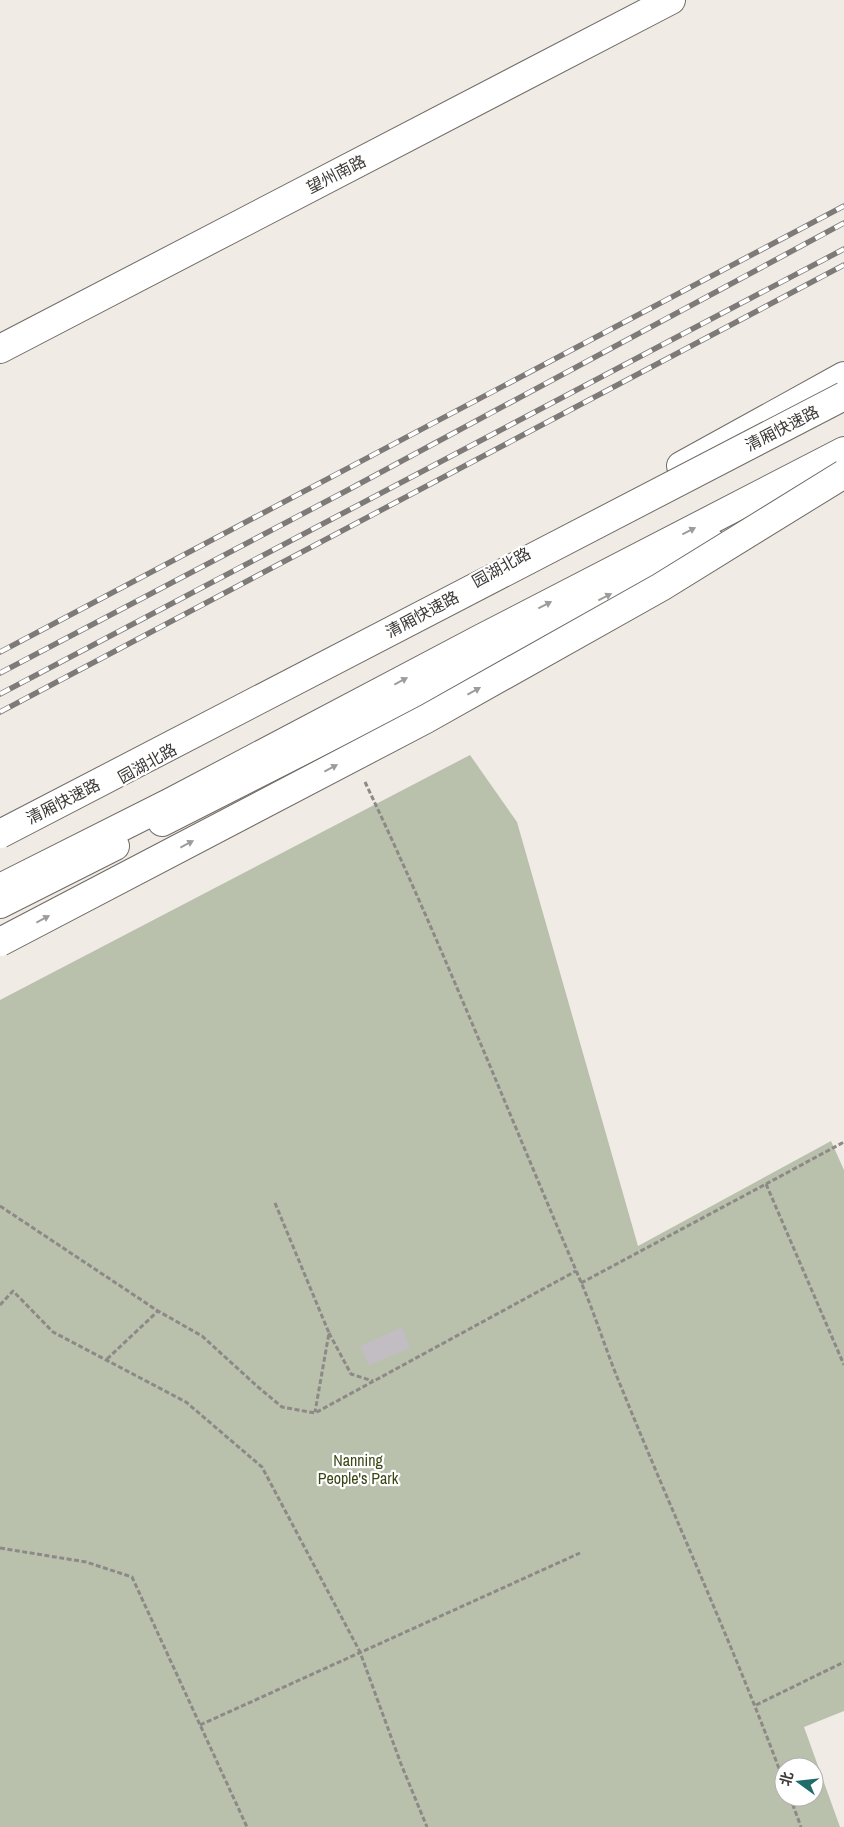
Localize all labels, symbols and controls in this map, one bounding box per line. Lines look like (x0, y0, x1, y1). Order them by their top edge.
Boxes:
street label: 望州南路 (302, 150, 370, 198)
street label: 清厢快速路 (741, 400, 823, 456)
one-way arrow (682, 527, 697, 535)
street label: 园湖北路 (468, 542, 534, 592)
street label: 清厢快速路 (382, 586, 462, 642)
one-way arrow (598, 593, 613, 601)
one-way arrow (538, 601, 552, 609)
one-way arrow (394, 677, 408, 685)
one-way arrow (468, 687, 481, 696)
street label: 园湖北路 (114, 738, 180, 788)
one-way arrow (324, 764, 338, 772)
street label: 清厢快速路 (22, 773, 104, 829)
one-way arrow (180, 840, 194, 848)
one-way arrow (36, 915, 50, 923)
park label: Nanning People's Park (318, 1449, 399, 1489)
north arrow (774, 1757, 824, 1807)
text: 北 (776, 1770, 797, 1788)

